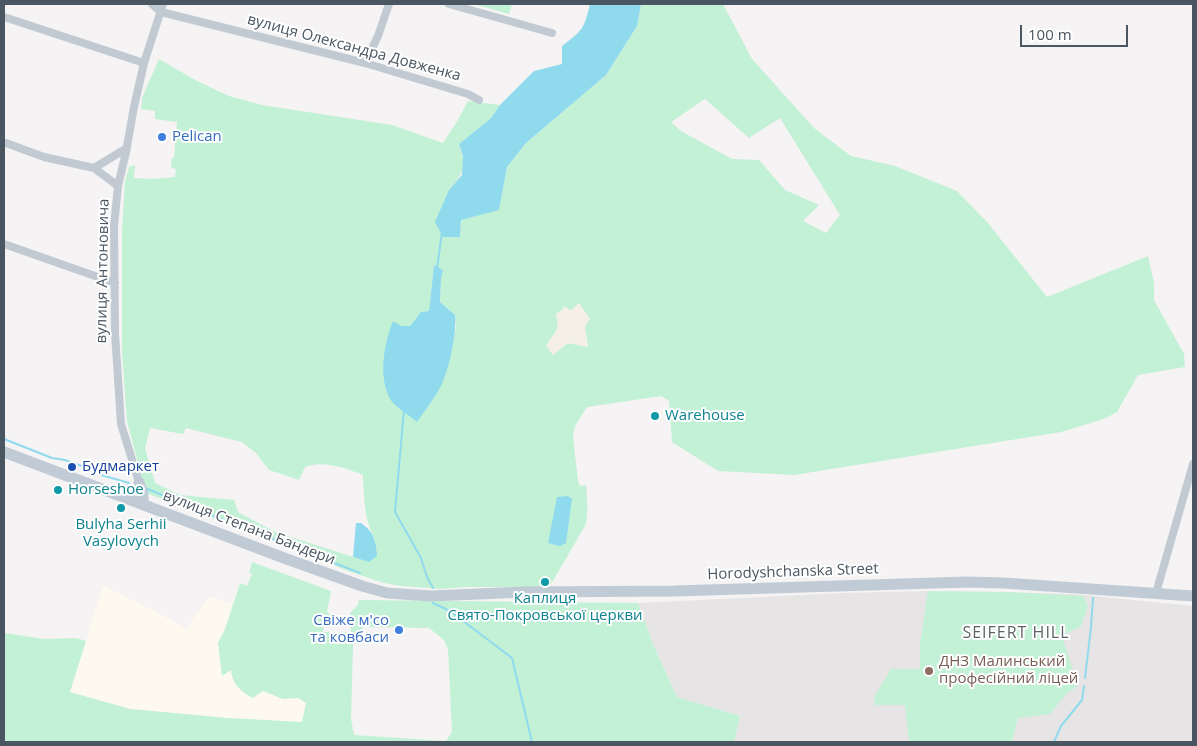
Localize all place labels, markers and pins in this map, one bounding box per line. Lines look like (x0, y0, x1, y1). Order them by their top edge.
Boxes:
place label: Pelican (172, 128, 222, 146)
marker: Pelican (156, 131, 168, 143)
place label: Warehouse (665, 407, 745, 425)
marker: Warehouse (649, 410, 661, 422)
place label: Будмаркет (82, 458, 159, 476)
marker: Будмаркет (66, 461, 78, 473)
place label: Horseshoe (68, 481, 144, 499)
marker: Horseshoe (52, 484, 64, 496)
marker: Bulyha Serhii Vasylovych (115, 502, 127, 514)
place label: Bulyha Serhii Vasylovych (75, 516, 167, 551)
marker: Каплиця Свято-Покровської церкви (539, 576, 551, 588)
place label: Каплиця Свято-Покровської церкви (447, 590, 643, 625)
place label: Свіже м'со та ковбаси (310, 612, 389, 647)
marker: Свіже м'со та ковбаси (393, 624, 405, 636)
place label: ДНЗ Малинський професійний ліцей (939, 653, 1078, 688)
marker: ДНЗ Малинський професійний ліцей (923, 665, 935, 677)

